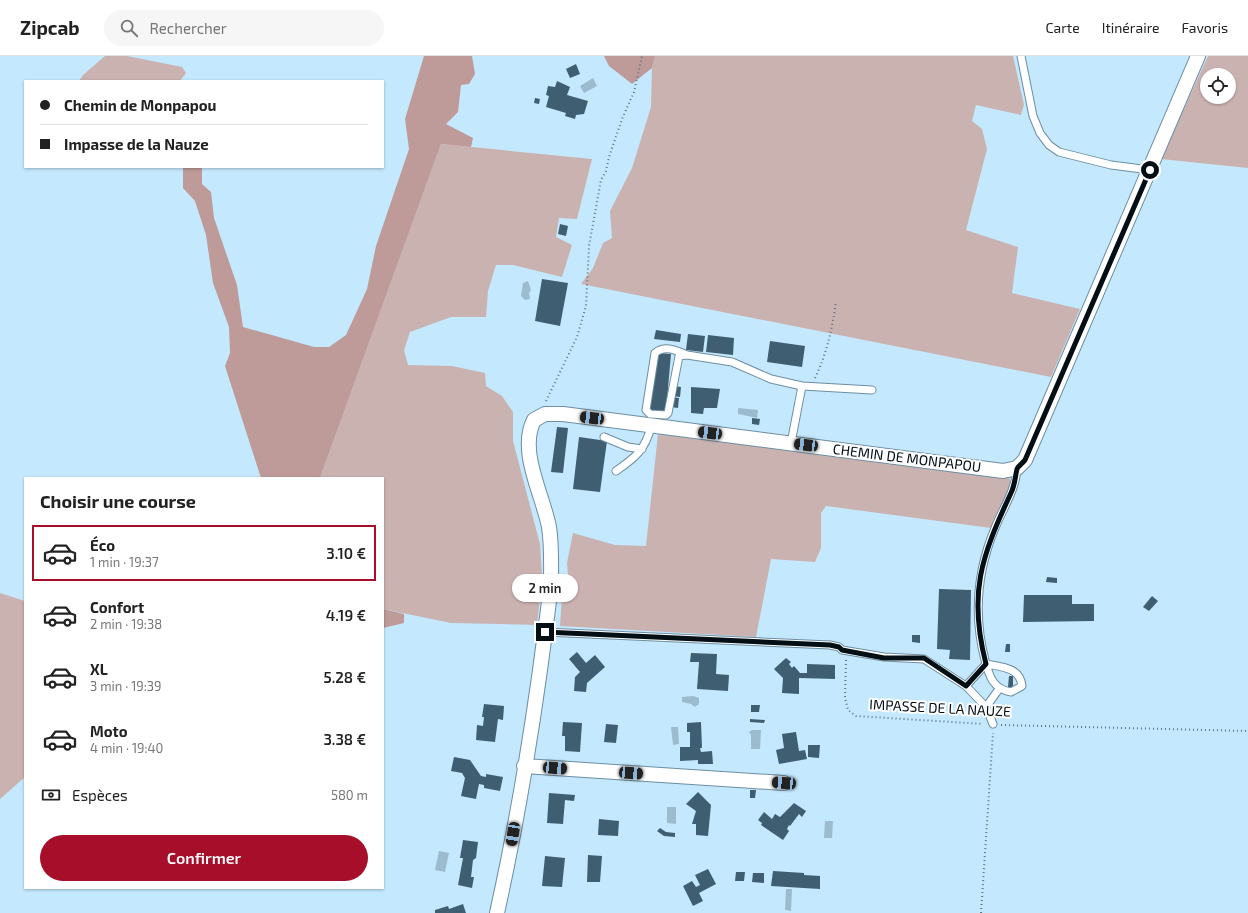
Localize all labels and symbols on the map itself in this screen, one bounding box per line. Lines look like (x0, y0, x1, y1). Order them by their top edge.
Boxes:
route start (1141, 161, 1159, 179)
car (579, 411, 605, 425)
car (697, 426, 723, 440)
car (793, 438, 819, 452)
street label: CHEMIN DE MONPAPOU (832, 440, 982, 475)
callout: 2 min (512, 574, 578, 602)
route end (536, 623, 554, 641)
street label: IMPASSE DE LA NAUZE (869, 695, 1011, 720)
car (543, 761, 567, 775)
car (619, 766, 643, 780)
car (772, 776, 796, 790)
car (505, 821, 521, 847)

